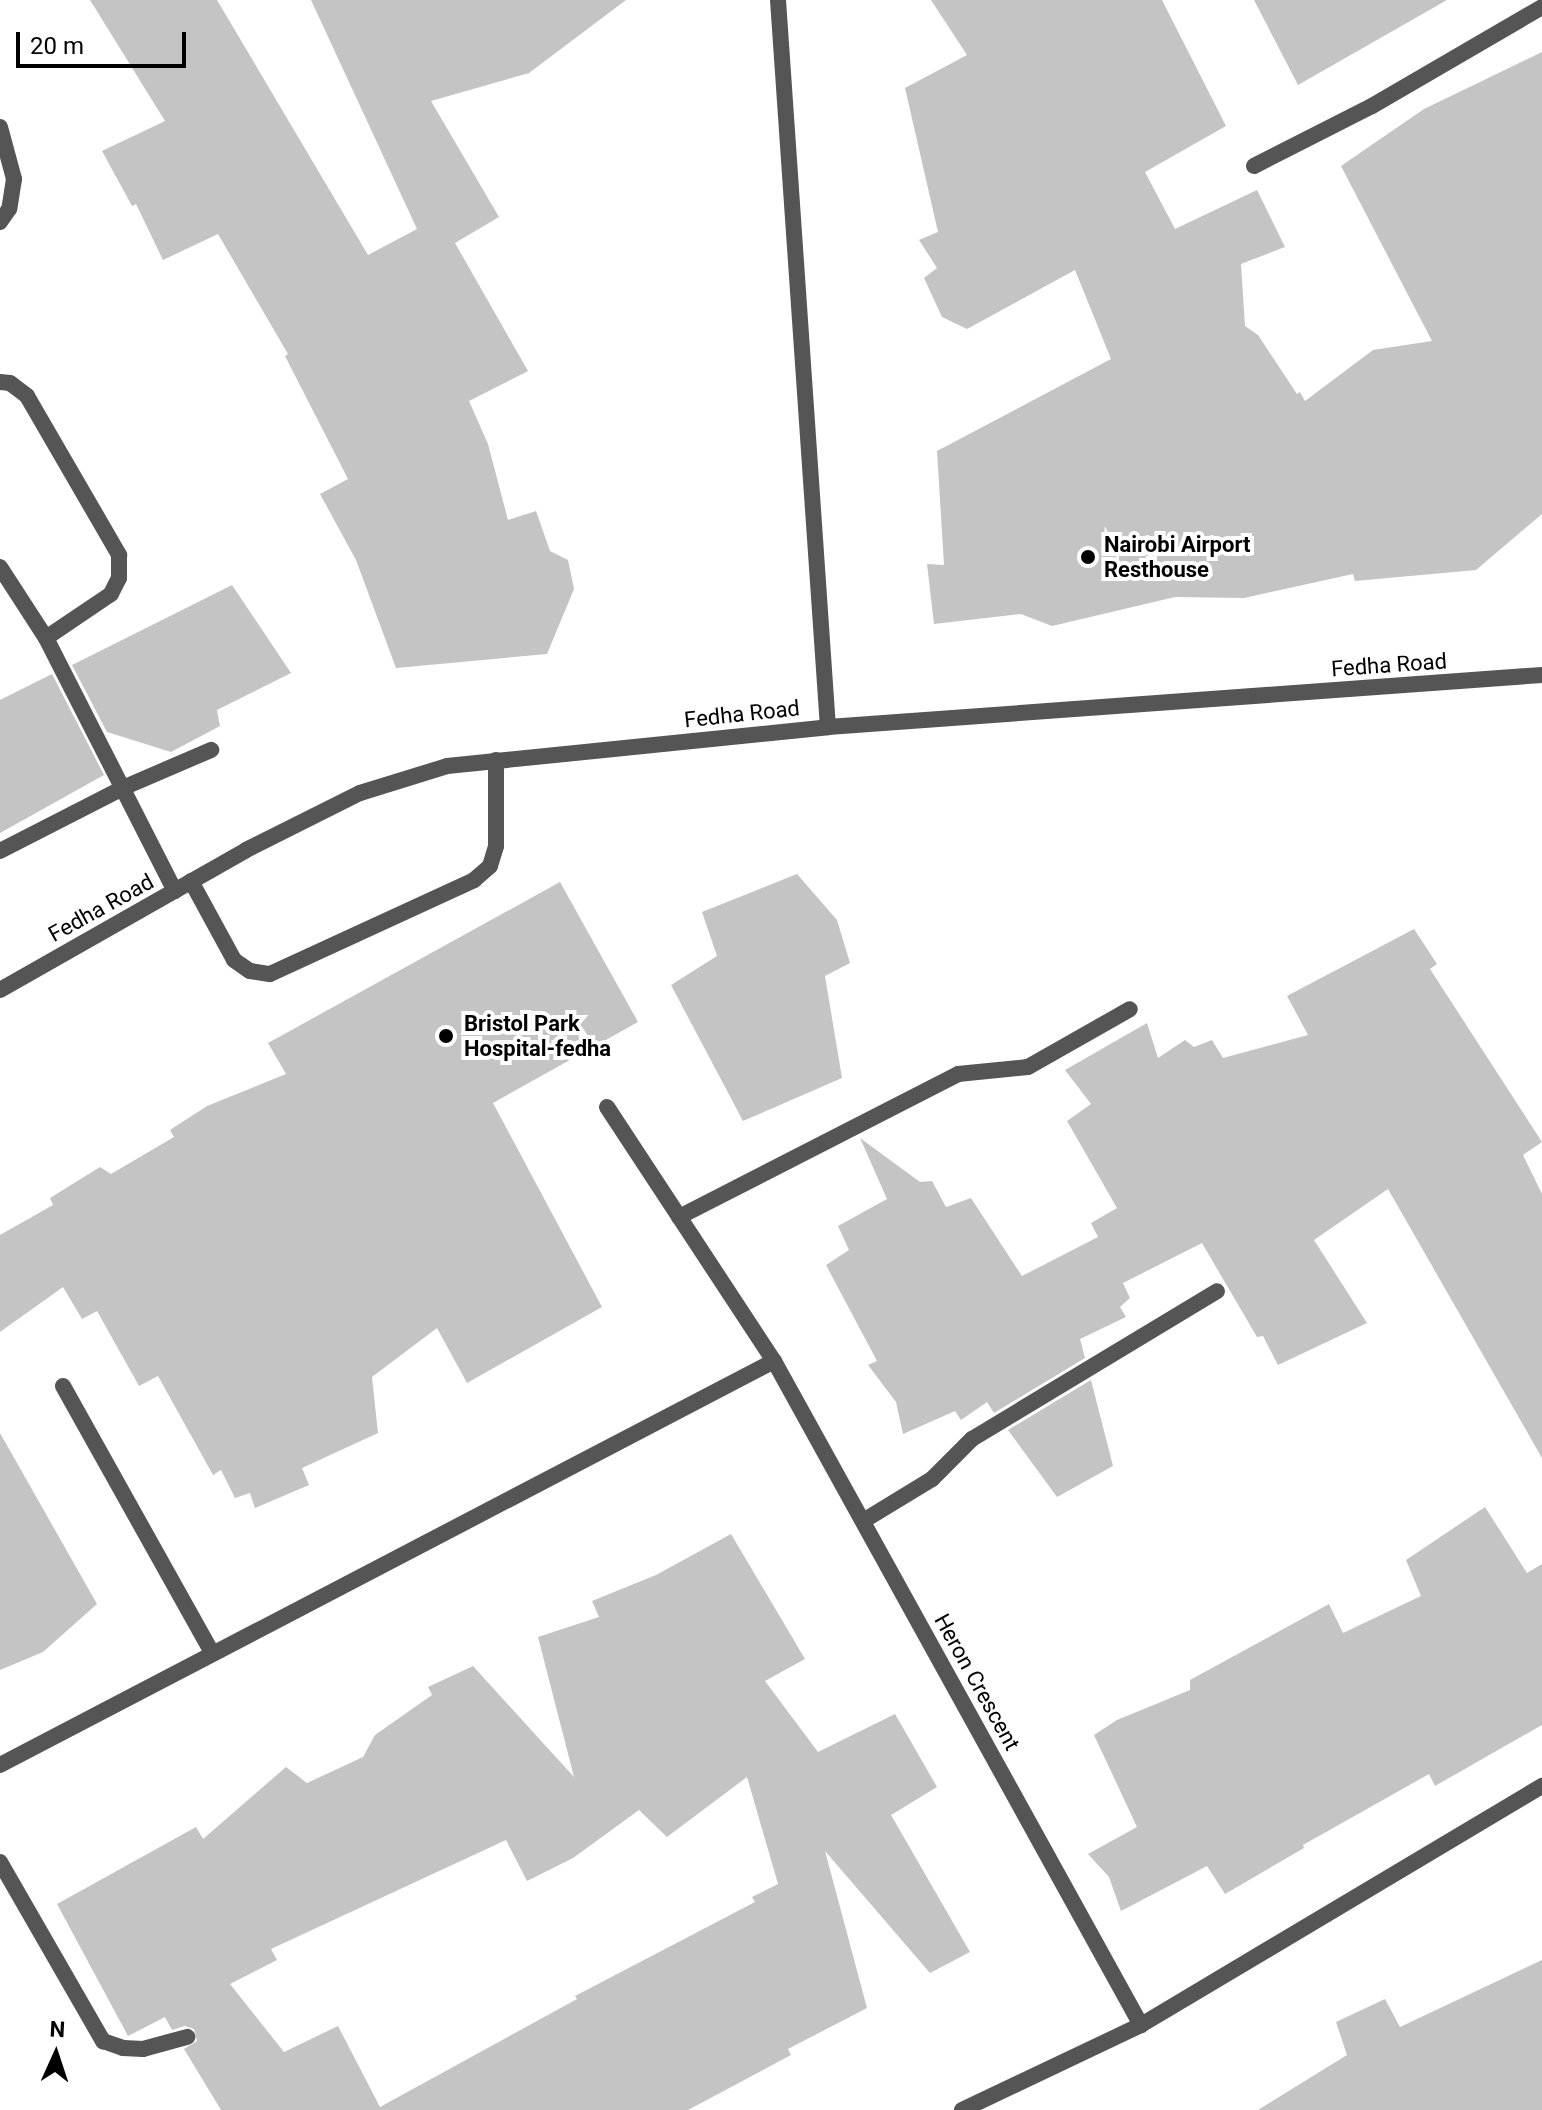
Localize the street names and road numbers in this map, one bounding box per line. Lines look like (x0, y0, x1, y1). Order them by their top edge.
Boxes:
street label: Fedha Road (1330, 648, 1448, 682)
street label: Fedha Road (683, 695, 801, 733)
street label: Fedha Road (44, 868, 158, 948)
street label: Heron Crescent (929, 1609, 1025, 1755)

